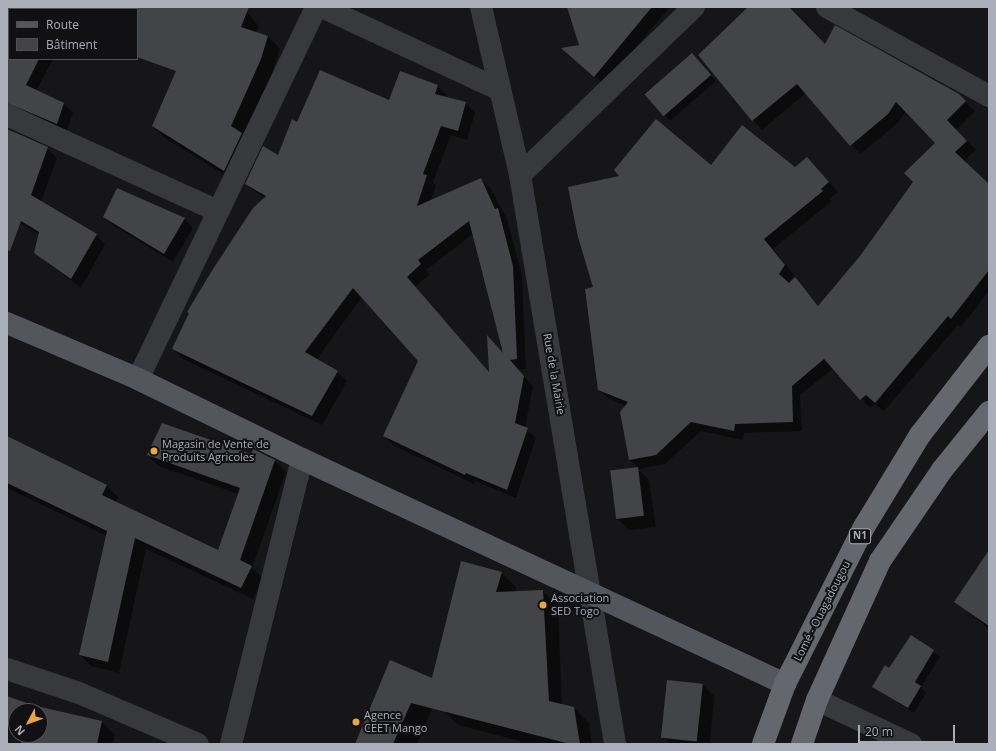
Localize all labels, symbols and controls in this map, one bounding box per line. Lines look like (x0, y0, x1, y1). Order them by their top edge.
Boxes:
legend (8, 8, 138, 60)
text: Route (46, 16, 79, 33)
text: Bâtiment (46, 36, 97, 53)
street label: Rue de la Mairie (540, 332, 568, 416)
place label: Magasin de Vente de Produits Agricoles (162, 438, 269, 464)
marker: Magasin de Vente de Produits Agricoles (149, 446, 159, 456)
road number: N1 (849, 528, 871, 544)
street label: Lomé - Ouagadougou (791, 559, 853, 663)
place label: Association SED Togo (551, 592, 609, 618)
marker: Association SED Togo (538, 600, 548, 610)
north arrow (8, 703, 48, 743)
place label: Agence CEET Mango (364, 709, 427, 735)
marker: Agence CEET Mango (351, 717, 361, 727)
scale bar (860, 717, 957, 743)
text: N (11, 722, 28, 739)
text: 20 m (865, 723, 893, 740)

